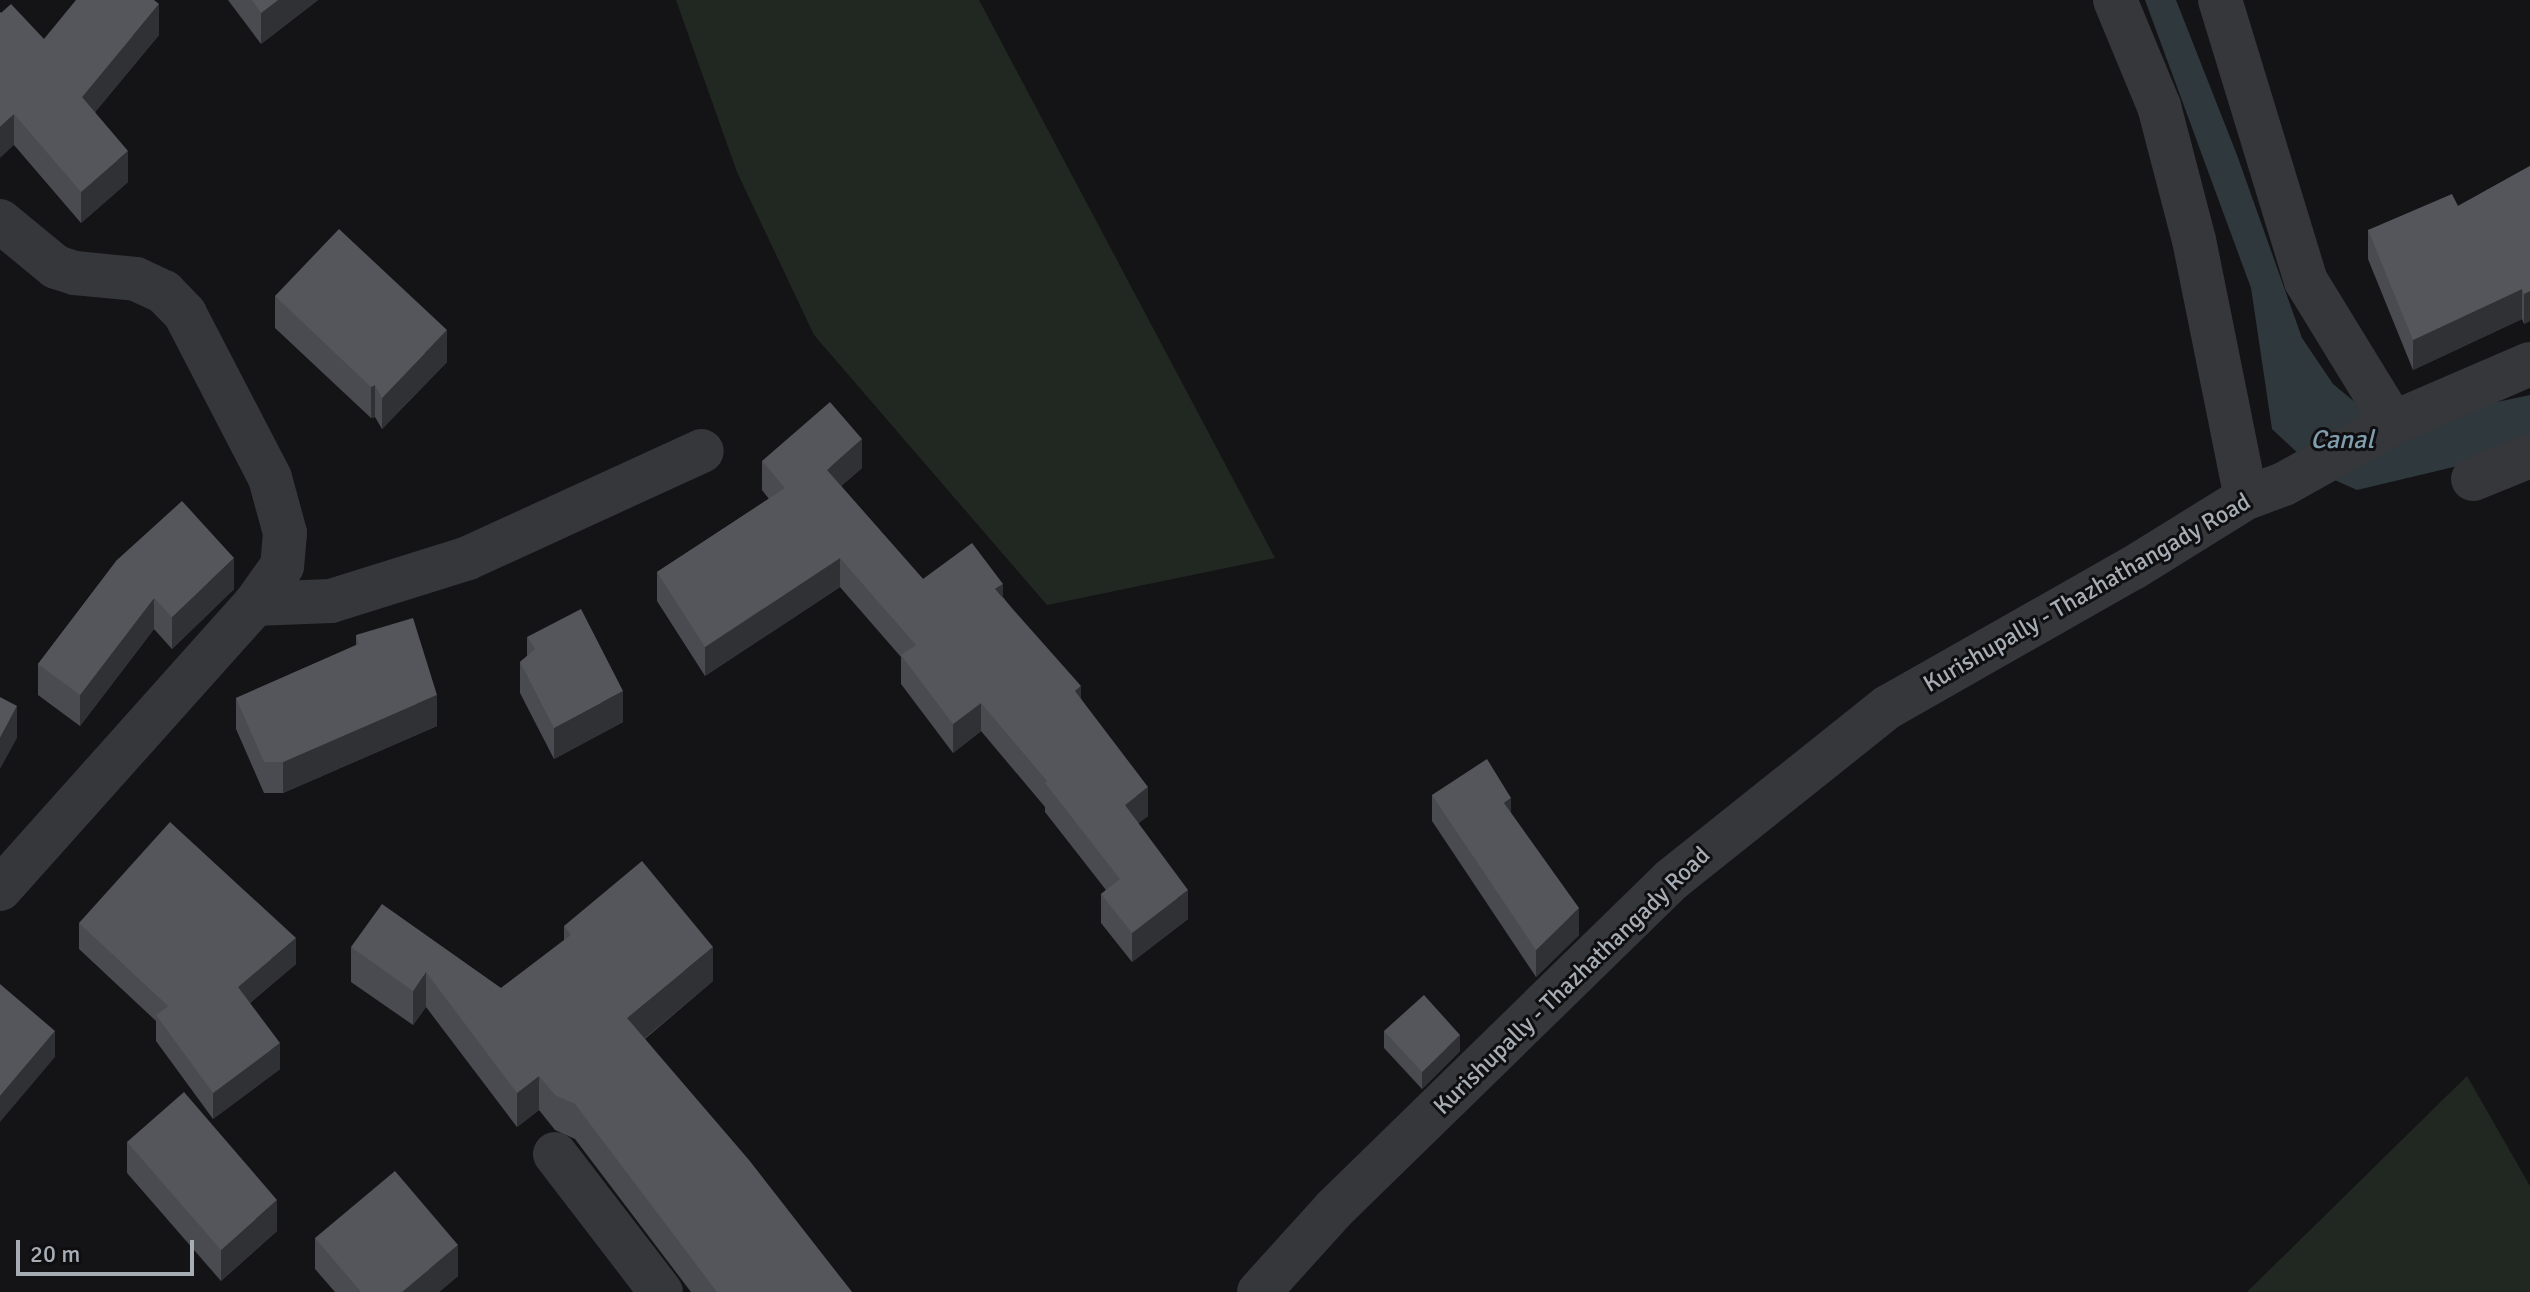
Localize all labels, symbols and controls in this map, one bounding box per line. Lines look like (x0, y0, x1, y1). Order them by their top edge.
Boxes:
water label: Canal (2310, 425, 2374, 457)
street label: Kurishupally - Thazhathangady Road (1918, 487, 2256, 699)
street label: Kurishupally - Thazhathangady Road (1428, 841, 1716, 1121)
scale bar (20, 1224, 198, 1274)
text: 20 m (30, 1239, 80, 1269)

